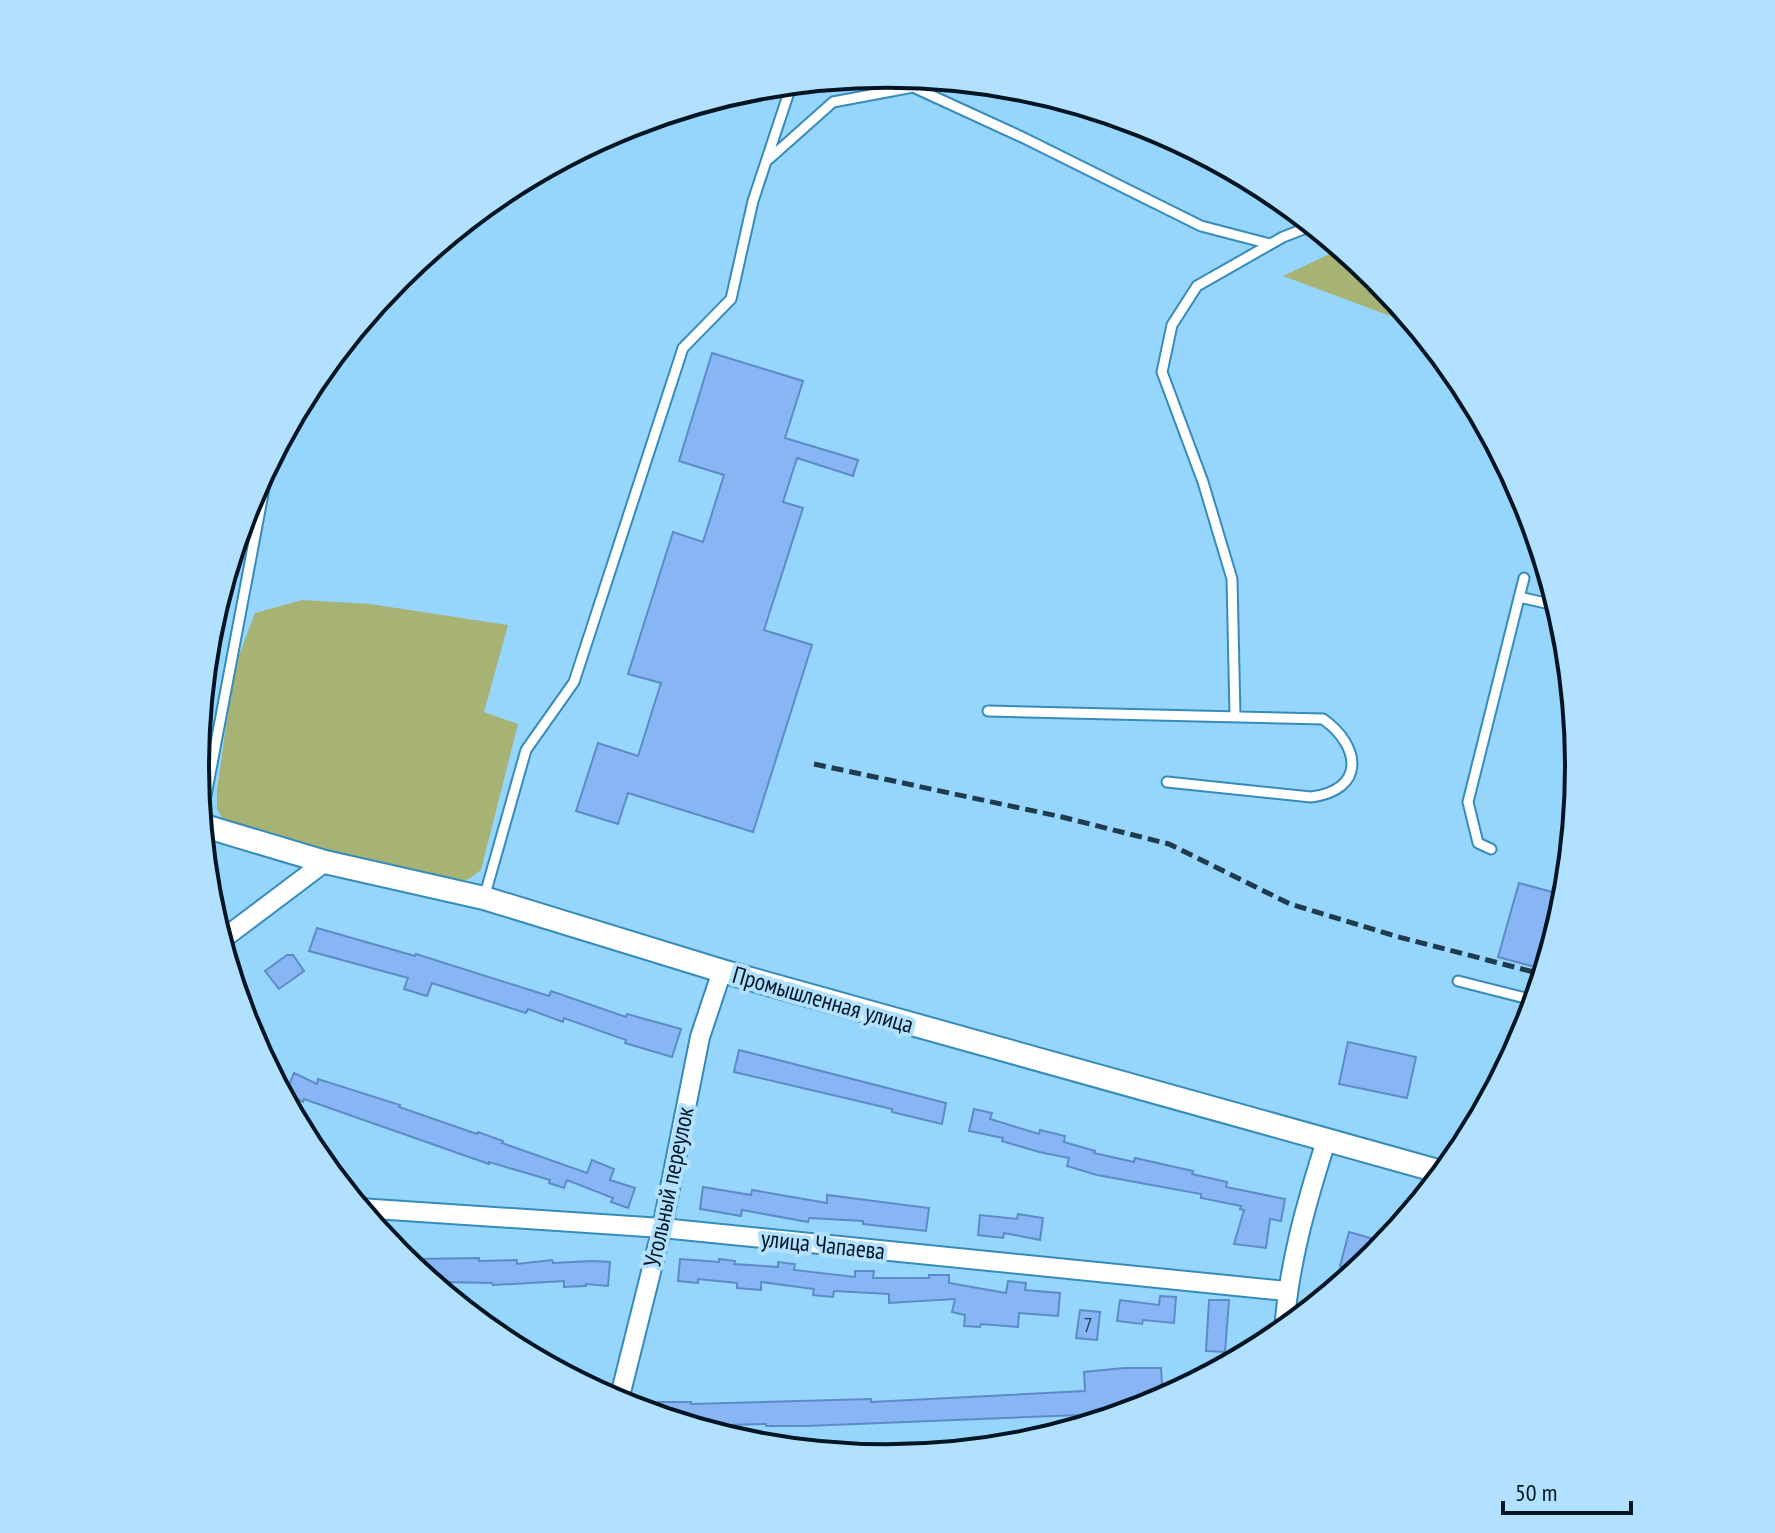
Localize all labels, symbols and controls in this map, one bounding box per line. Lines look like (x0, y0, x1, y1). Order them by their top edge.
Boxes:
street label: Промышленная улица (729, 959, 917, 1040)
street label: Угольный переулок (636, 1103, 701, 1270)
street label: улица Чапаева (759, 1223, 887, 1266)
house number: 7 (1084, 1312, 1093, 1338)
scale bar (1503, 1465, 1631, 1515)
text: 50 m (1515, 1477, 1557, 1508)

